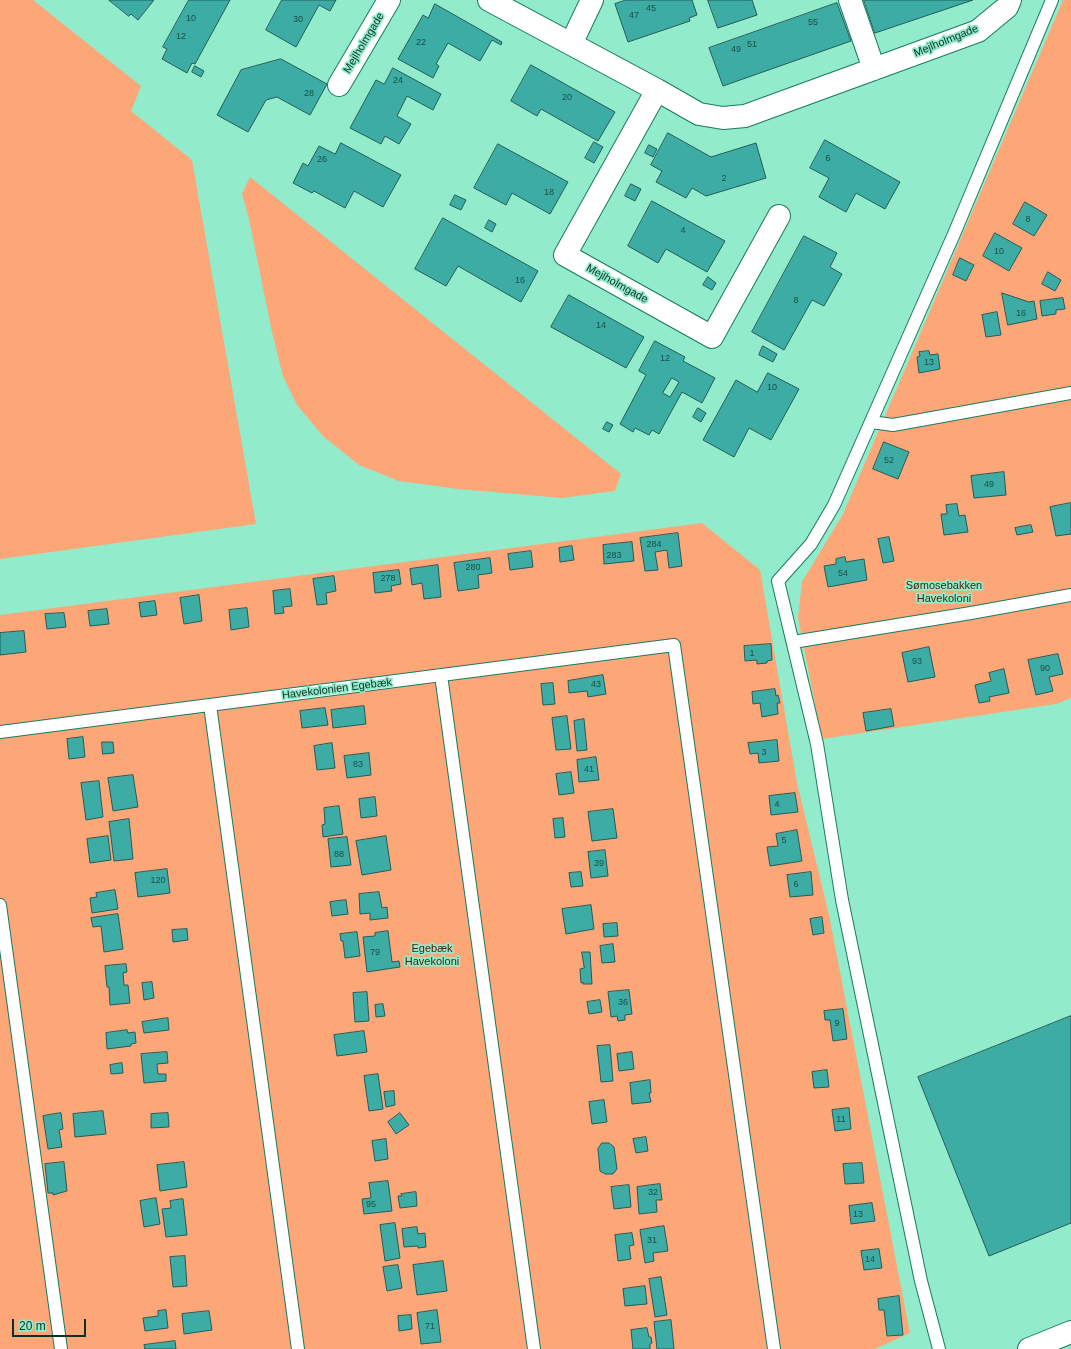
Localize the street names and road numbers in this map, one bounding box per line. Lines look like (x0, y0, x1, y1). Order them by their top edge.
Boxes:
street label: Mejlholmgade (341, 10, 387, 76)
street label: Mejlholmgade (912, 22, 980, 60)
street label: Mejlholmgade (584, 262, 650, 306)
street label: Havekolonien Egebæk (281, 676, 393, 702)

